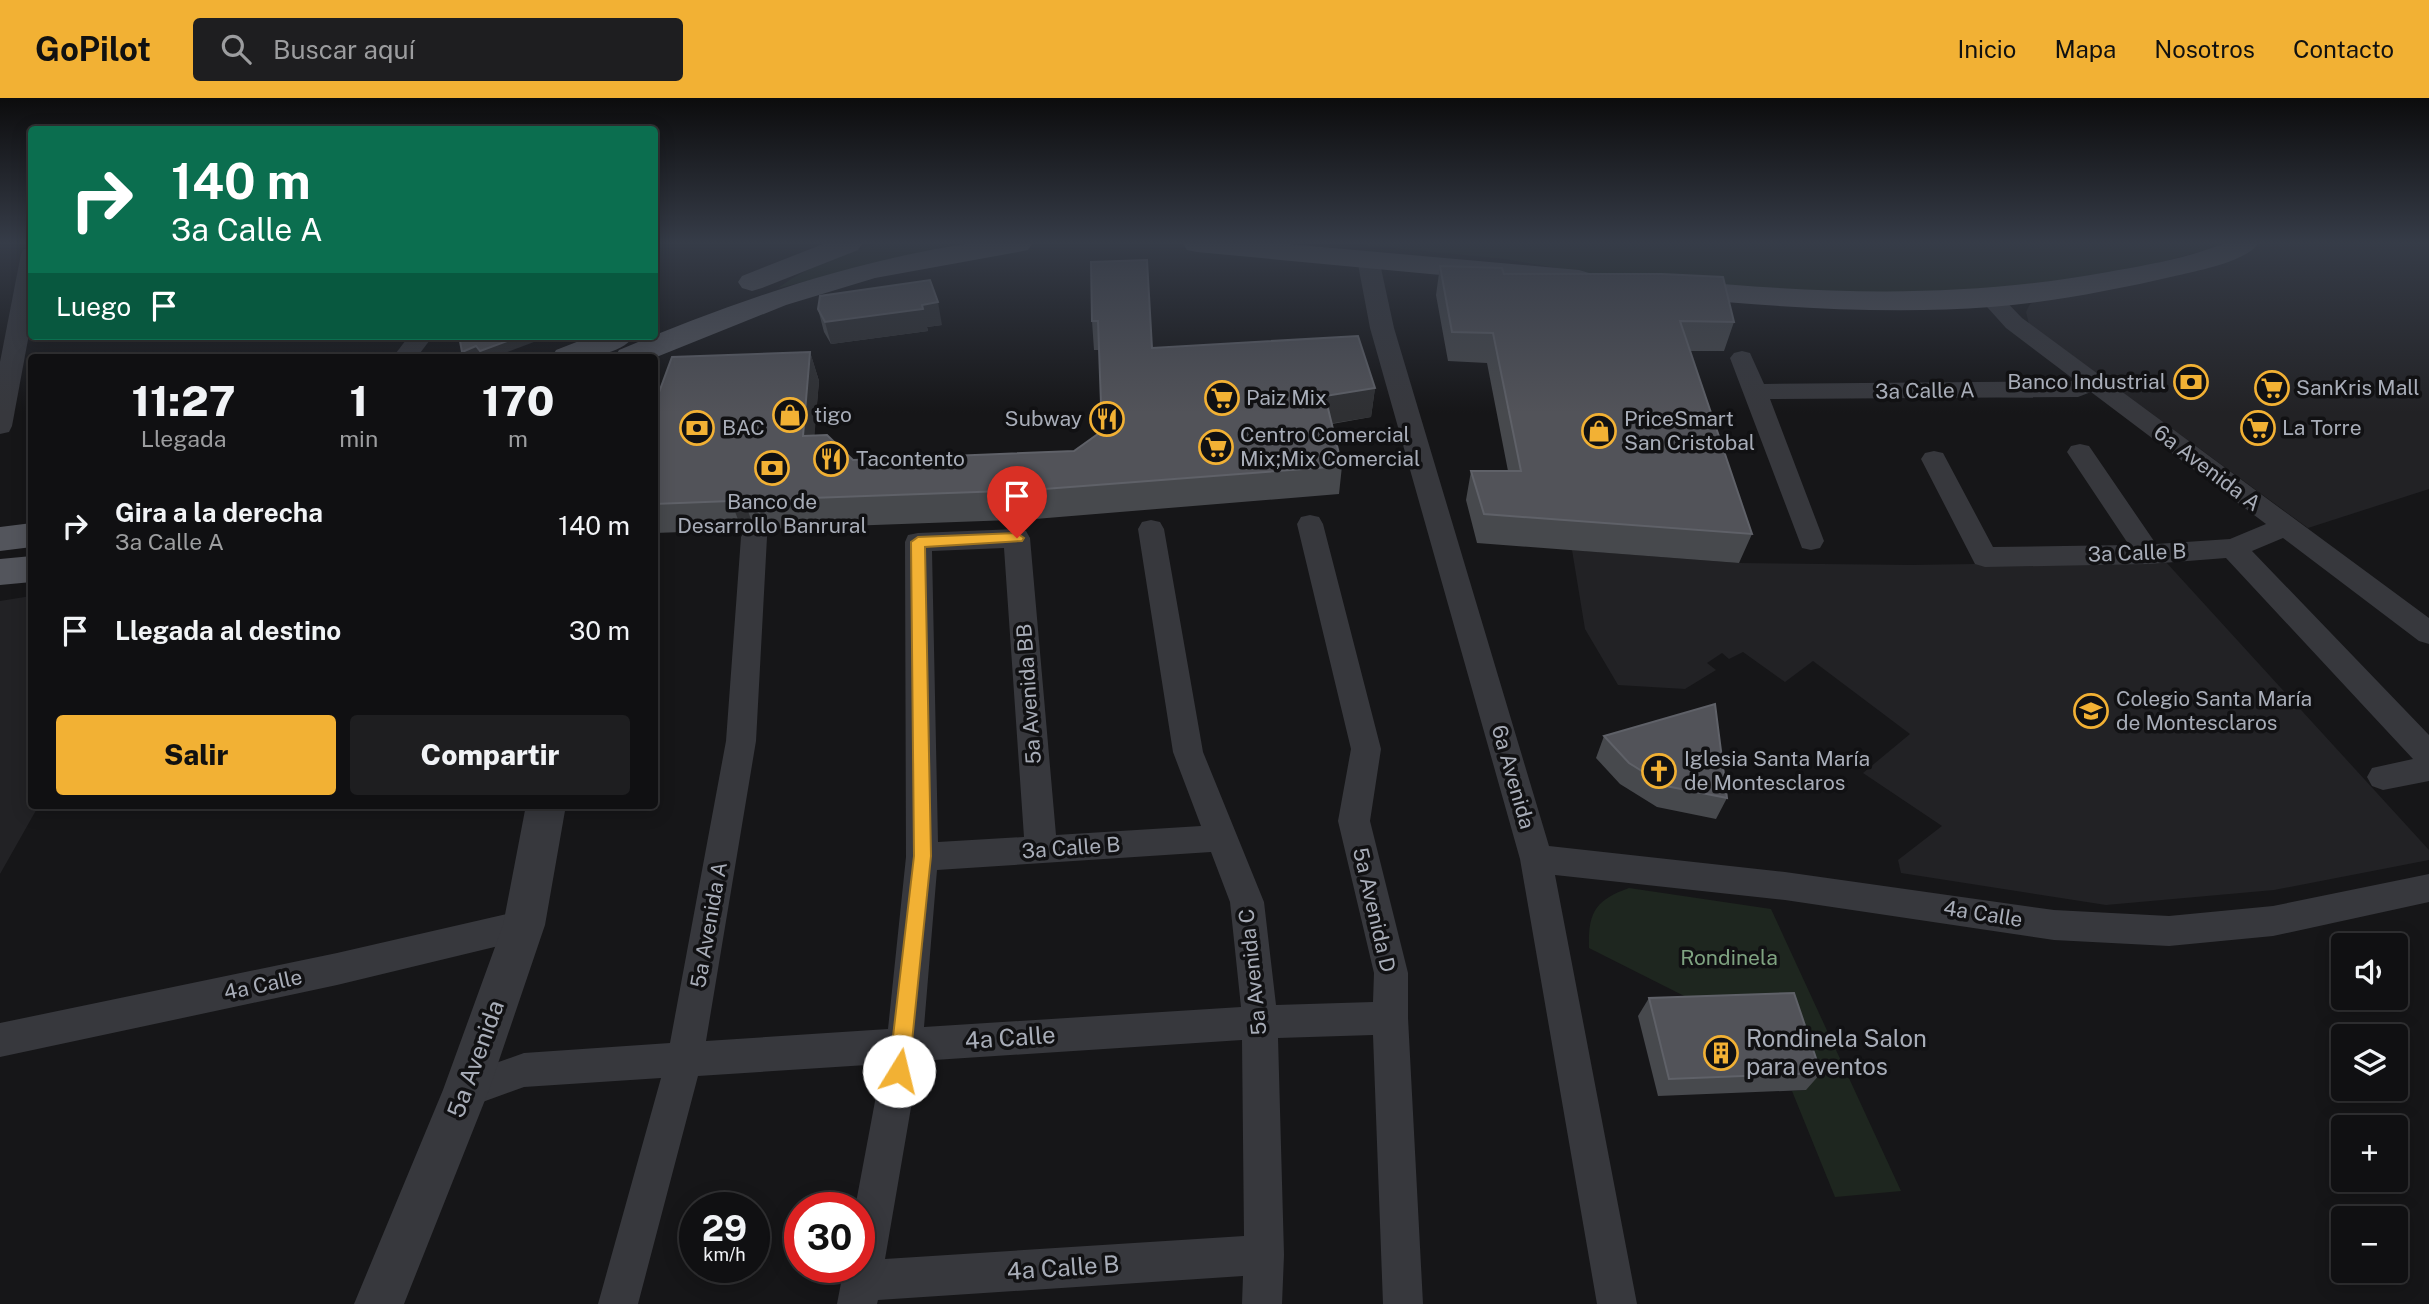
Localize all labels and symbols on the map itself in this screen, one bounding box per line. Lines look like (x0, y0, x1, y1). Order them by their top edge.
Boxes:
bank icon: Banco Industrial (2172, 363, 2210, 401)
place label: Banco Industrial (2007, 369, 2166, 394)
supermarket icon: SanKris Mall (2253, 369, 2291, 407)
place label: SanKris Mall (2296, 375, 2420, 400)
street label: 3a Calle A (1875, 377, 1975, 404)
supermarket icon: Paiz Mix (1203, 379, 1241, 417)
place label: Paiz Mix (1246, 385, 1327, 410)
shop icon: tigo (771, 396, 809, 434)
restaurant icon: Subway (1088, 400, 1126, 438)
place label: tigo (814, 402, 852, 427)
place label: Subway (1005, 406, 1082, 431)
place label: PriceSmart San Cristobal (1624, 406, 1755, 455)
bank icon: BAC (678, 409, 716, 447)
supermarket icon: La Torre (2239, 409, 2277, 447)
shop icon: PriceSmart San Cristobal (1580, 412, 1618, 450)
place label: BAC (722, 415, 765, 440)
place label: La Torre (2282, 415, 2362, 440)
street label: 6a Avenida A (2149, 419, 2266, 516)
place label: Centro Comercial Mix;Mix Comercial (1240, 422, 1420, 471)
supermarket icon: Centro Comercial Mix;Mix Comercial (1197, 428, 1235, 466)
restaurant icon: Tacontento (812, 440, 850, 478)
place label: Tacontento (856, 446, 965, 471)
bank icon: Banco de Desarrollo Banrural (753, 449, 791, 487)
pin (987, 466, 1047, 538)
place label: Banco de Desarrollo Banrural (677, 489, 867, 538)
street label: 3a Calle B (2087, 538, 2187, 567)
street label: 5a Avenida BB (1011, 623, 1046, 765)
place label: Colegio Santa María de Montesclaros (2116, 686, 2312, 735)
school or university icon: Colegio Santa María de Montesclaros (2072, 692, 2110, 730)
street label: 6a Avenida (1487, 722, 1540, 832)
place label: Iglesia Santa María de Montesclaros (1684, 746, 1870, 795)
church icon: Iglesia Santa María de Montesclaros (1640, 752, 1678, 790)
street label: 3a Calle B (1021, 832, 1121, 863)
street label: 5a Avenida D (1348, 845, 1401, 975)
street label: 5a Avenida A (685, 860, 732, 990)
street label: 4a Calle (1942, 895, 2024, 932)
street label: 5a Avenida C (1233, 908, 1272, 1037)
park label: Rondinela (1680, 945, 1778, 970)
street label: 4a Calle (221, 964, 304, 1005)
street label: 5a Avenida (441, 996, 509, 1121)
street label: 4a Calle (964, 1020, 1056, 1054)
place label: Rondinela Salon para eventos (1746, 1024, 1927, 1080)
position arrow (862, 1034, 936, 1108)
building icon: Rondinela Salon para eventos (1702, 1034, 1740, 1072)
speed limit sign: 30 (784, 1192, 875, 1283)
street label: 4a Calle B (1006, 1249, 1120, 1285)

